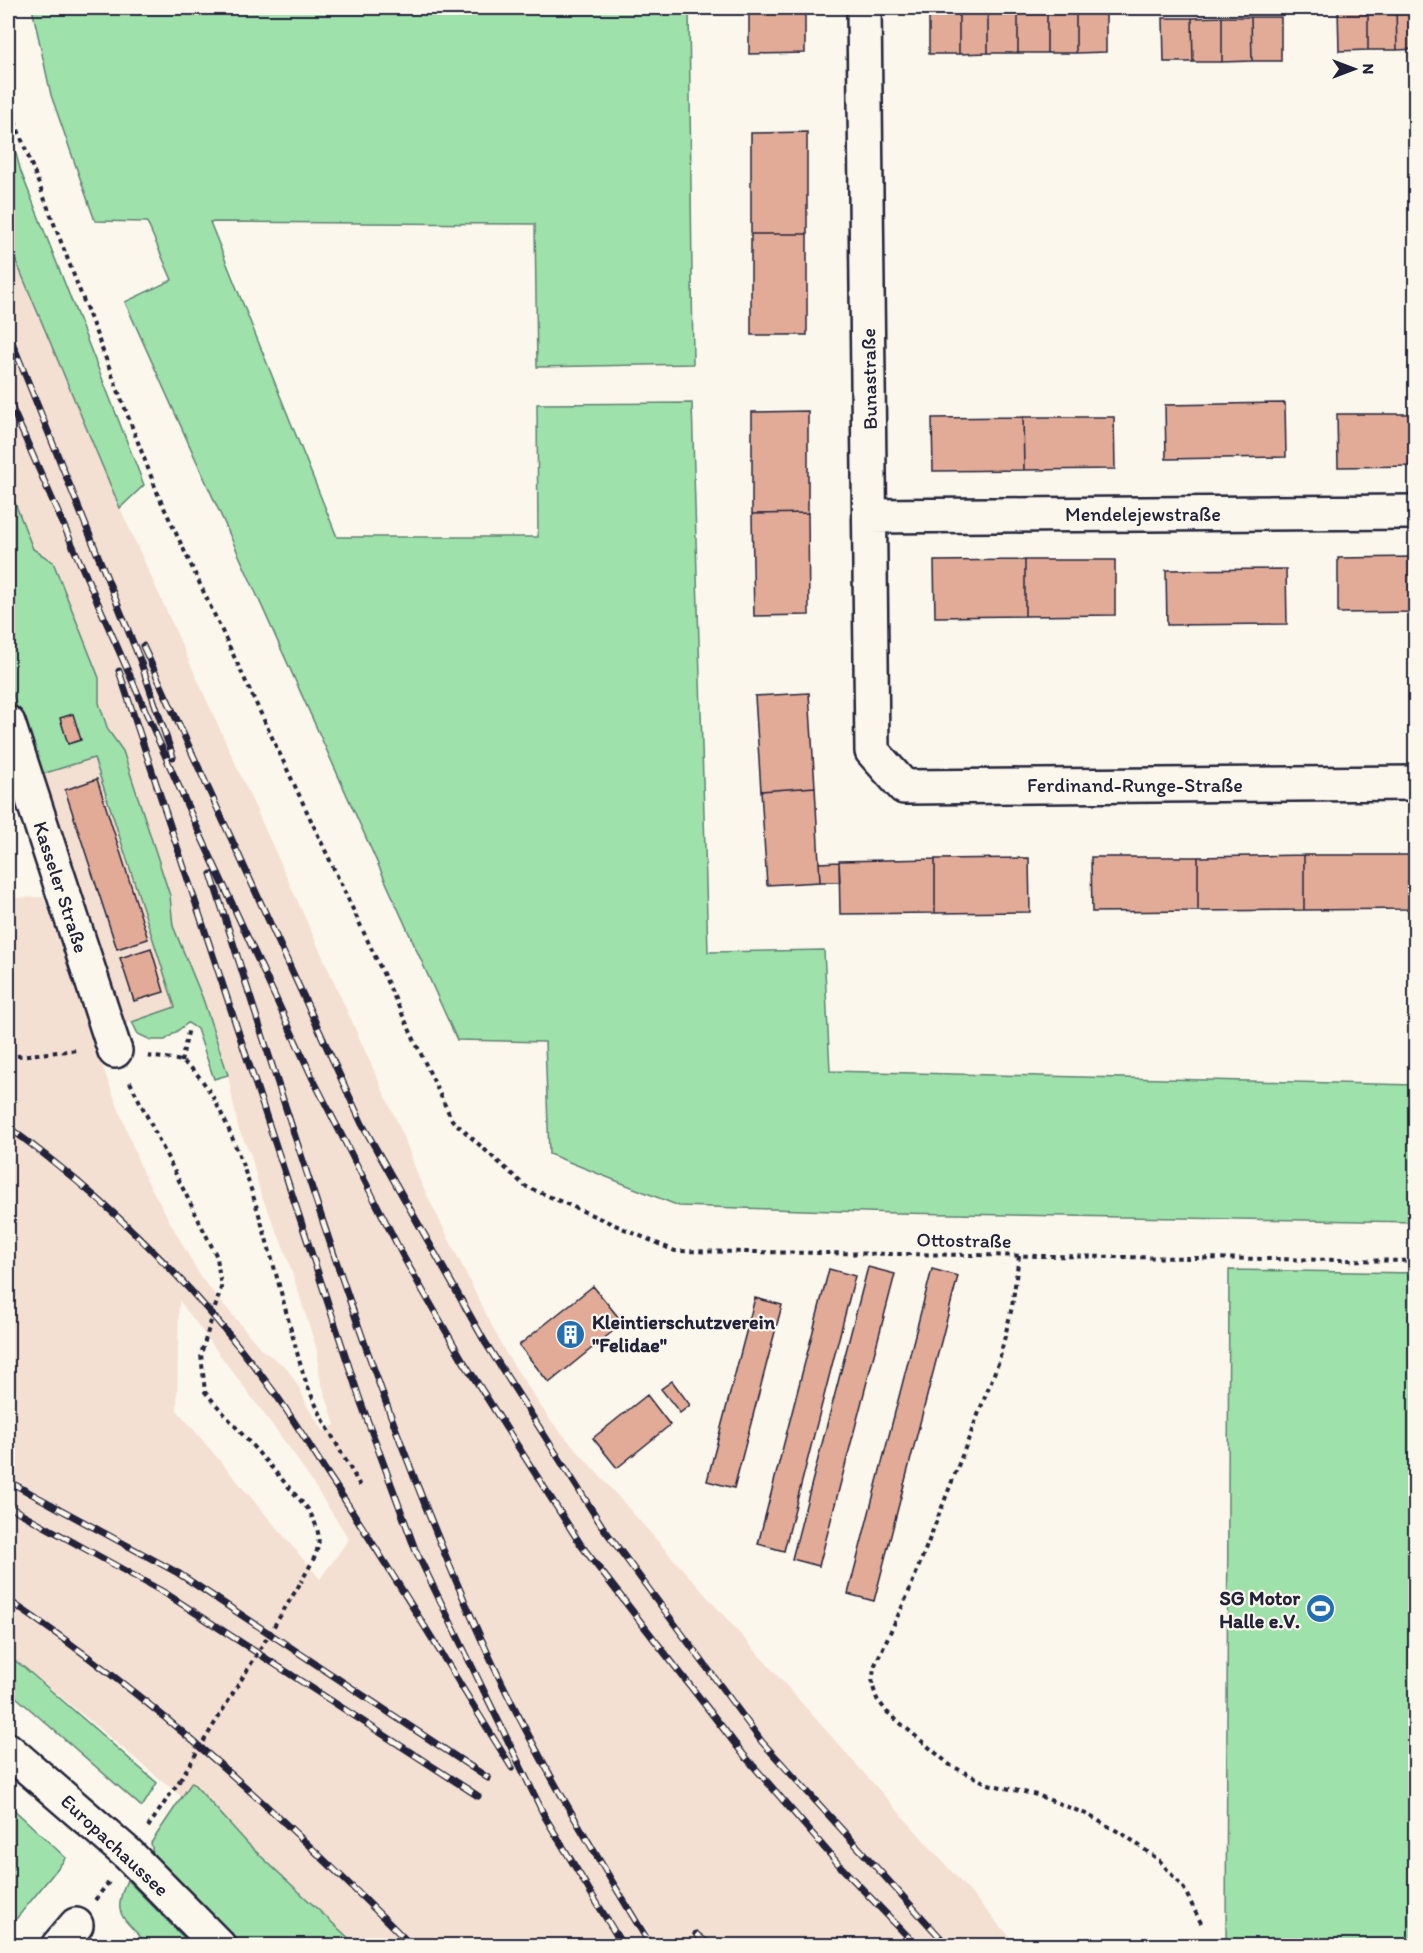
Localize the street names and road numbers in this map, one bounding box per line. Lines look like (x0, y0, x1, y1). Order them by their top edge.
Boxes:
street label: Bunastraße (856, 328, 882, 430)
street label: Mendelejewstraße (1065, 502, 1221, 526)
street label: Ferdinand-Runge-Straße (1027, 773, 1243, 797)
street label: Kasseler Straße (28, 818, 94, 956)
street label: Ottostraße (916, 1227, 1012, 1253)
street label: Europachaussee (56, 1789, 174, 1901)

